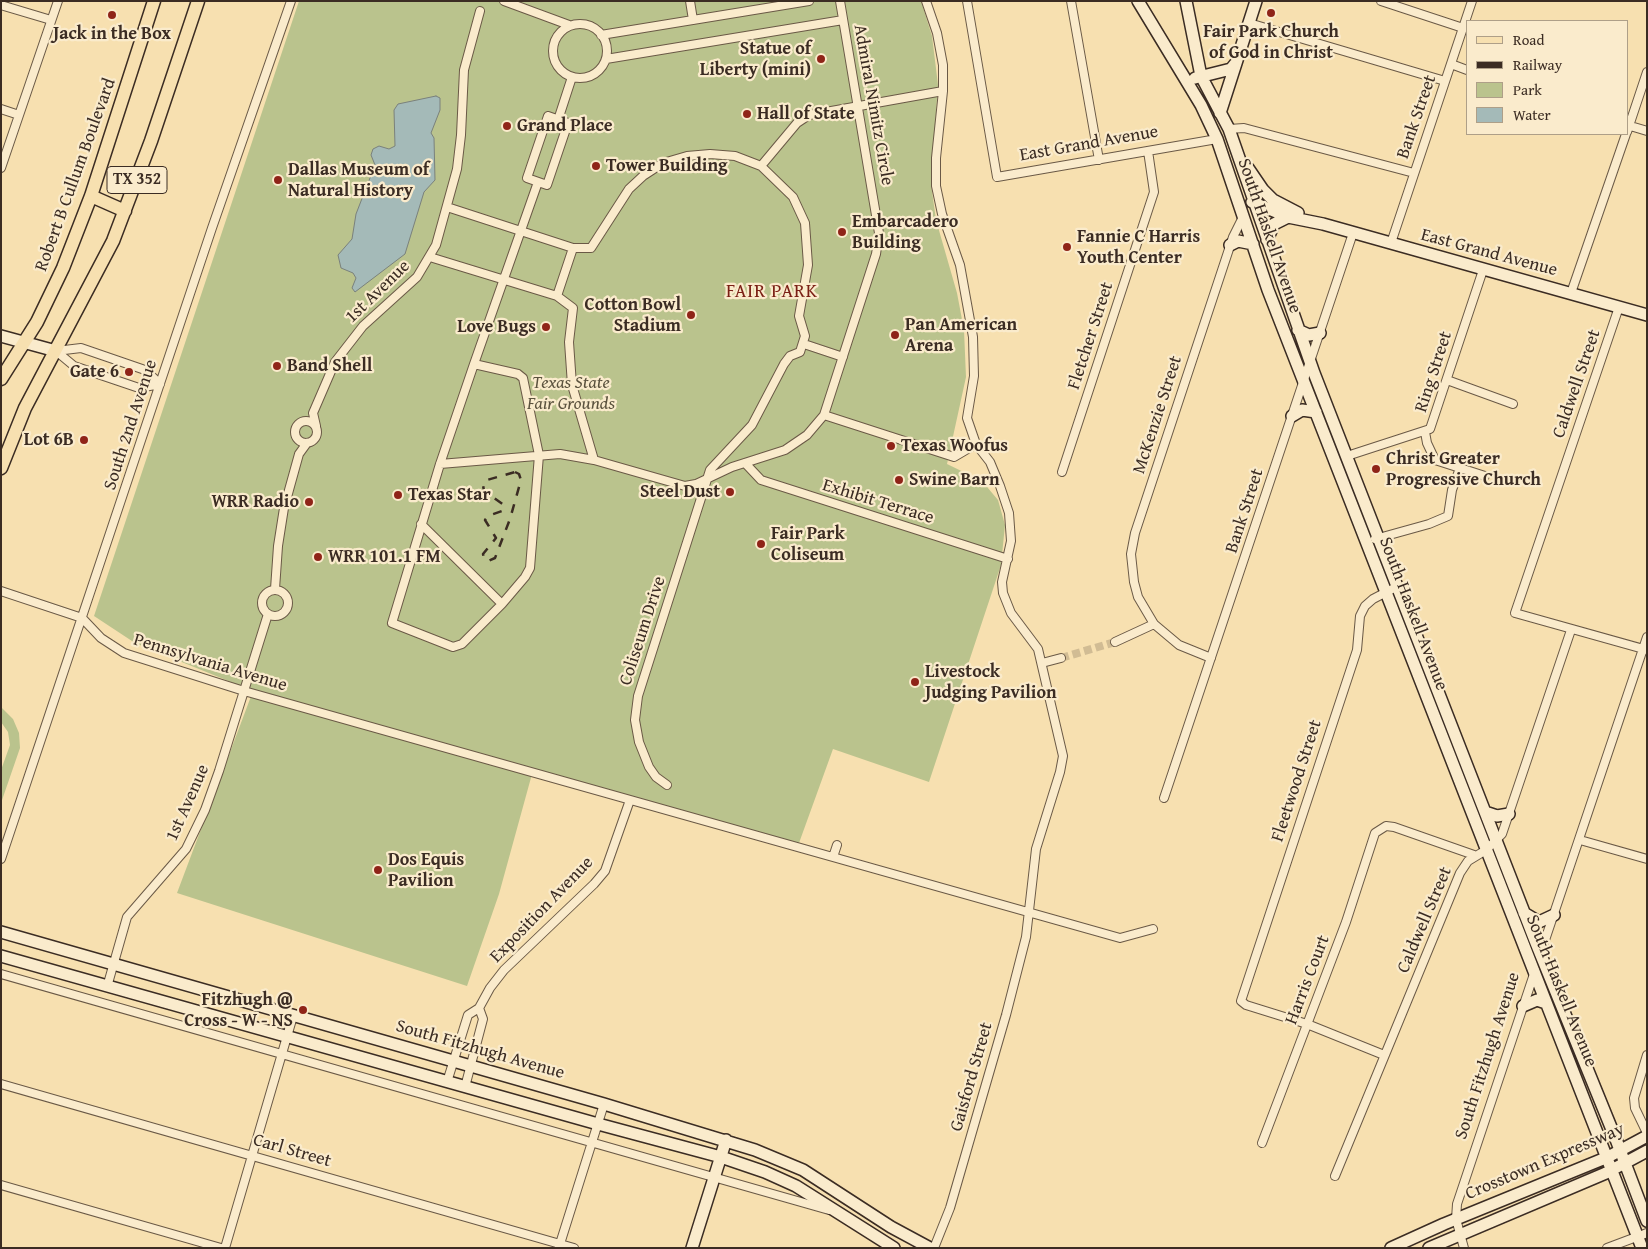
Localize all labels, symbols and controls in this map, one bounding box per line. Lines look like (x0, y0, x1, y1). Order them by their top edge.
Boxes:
marker: Fair Park Church of God in Christ (1265, 7, 1277, 19)
marker: Jack in the Box (106, 9, 118, 21)
legend (1466, 20, 1628, 135)
place label: Fair Park Church of God in Christ (1203, 21, 1339, 64)
place label: Jack in the Box (53, 23, 171, 45)
street label: Admiral Nimitz Circle (848, 23, 898, 187)
text: Road (1513, 29, 1544, 50)
place label: Statue of Liberty (mini) (700, 38, 811, 80)
marker: Statue of Liberty (mini) (815, 53, 827, 65)
text: Railway (1513, 54, 1562, 75)
street label: Bank Street (1393, 72, 1441, 162)
street label: Robert B Cullum Boulevard (31, 76, 121, 274)
text: Park (1513, 79, 1542, 100)
place label: Hall of State (757, 103, 855, 125)
text: Water (1513, 104, 1551, 125)
marker: Hall of State (741, 108, 753, 120)
place label: Grand Place (517, 115, 613, 137)
marker: Grand Place (501, 120, 513, 132)
street label: East Grand Avenue (1018, 121, 1160, 167)
place label: Tower Building (606, 155, 728, 177)
street label: South Haskell Avenue (1232, 156, 1306, 316)
place label: Dallas Museum of Natural History (288, 159, 429, 202)
marker: Tower Building (590, 160, 602, 172)
road number: TX 352 (107, 166, 167, 194)
marker: Dallas Museum of Natural History (272, 174, 284, 186)
place label: Embarcadero Building (852, 211, 958, 253)
street label: East Grand Avenue (1418, 224, 1560, 282)
marker: Embarcadero Building (836, 226, 848, 238)
place label: Fannie C Harris Youth Center (1077, 226, 1200, 268)
marker: Fannie C Harris Youth Center (1061, 241, 1073, 253)
street label: 1st Avenue (341, 256, 415, 328)
street label: Fletcher Street (1063, 279, 1119, 393)
district label: FAIR PARK (725, 281, 819, 303)
place label: Cotton Bowl Stadium (584, 294, 681, 336)
marker: Cotton Bowl Stadium (685, 309, 697, 321)
place label: Pan American Arena (905, 314, 1017, 356)
place label: Love Bugs (457, 316, 536, 338)
marker: Love Bugs (540, 321, 552, 333)
street label: Caldwell Street (1548, 327, 1606, 441)
marker: Pan American Arena (889, 329, 901, 341)
street label: Ring Street (1411, 329, 1457, 415)
street label: McKenzie Street (1129, 353, 1187, 477)
place label: Band Shell (287, 355, 372, 377)
street label: South 2nd Avenue (100, 357, 162, 493)
marker: Band Shell (271, 360, 283, 372)
place label: Gate 6 (70, 361, 119, 383)
marker: Gate 6 (123, 366, 135, 378)
park label: Texas State Fair Grounds (527, 372, 615, 414)
place label: Lot 6B (24, 429, 74, 451)
marker: Lot 6B (78, 434, 90, 446)
place label: Texas Woofus (901, 435, 1008, 457)
marker: Texas Woofus (885, 440, 897, 452)
place label: Christ Greater Progressive Church (1386, 448, 1541, 490)
marker: Christ Greater Progressive Church (1370, 463, 1382, 475)
street label: Bank Street (1221, 466, 1269, 556)
place label: Swine Barn (909, 469, 1000, 491)
marker: Swine Barn (893, 474, 905, 486)
street label: Exhibit Terrace (820, 475, 936, 529)
place label: Steel Dust (640, 481, 720, 503)
place label: Texas Star (408, 484, 491, 506)
marker: Steel Dust (724, 486, 736, 498)
marker: Texas Star (392, 489, 404, 501)
place label: WRR Radio (212, 491, 299, 513)
marker: WRR Radio (303, 496, 315, 508)
place label: Fair Park Coliseum (771, 523, 845, 566)
street label: South Haskell Avenue (1374, 534, 1452, 694)
marker: Fair Park Coliseum (755, 538, 767, 550)
place label: WRR 101.1 FM (328, 546, 441, 568)
marker: WRR 101.1 FM (312, 551, 324, 563)
street label: Coliseum Drive (615, 574, 671, 688)
street label: Pennsylvania Avenue (131, 629, 289, 697)
place label: Livestock Judging Pavilion (925, 661, 1057, 704)
marker: Livestock Judging Pavilion (909, 676, 921, 688)
street label: Fleetwood Street (1267, 717, 1327, 845)
street label: 1st Avenue (162, 761, 214, 845)
place label: Dos Equis Pavilion (388, 849, 464, 892)
street label: Exposition Avenue (486, 852, 598, 968)
marker: Dos Equis Pavilion (372, 864, 384, 876)
street label: Caldwell Street (1393, 864, 1457, 976)
street label: South Haskell Avenue (1521, 912, 1601, 1070)
street label: Harris Court (1281, 932, 1335, 1028)
street label: South Fitzhugh Avenue (1451, 970, 1525, 1142)
place label: Fitzhugh @ Cross - W - NS (184, 989, 293, 1032)
marker: Fitzhugh @ Cross - W - NS (297, 1004, 309, 1016)
street label: South Fitzhugh Avenue (393, 1016, 567, 1084)
street label: Gaisford Street (946, 1020, 998, 1134)
street label: Crosstown Expressway (1462, 1119, 1628, 1205)
street label: Carl Street (250, 1130, 334, 1172)

